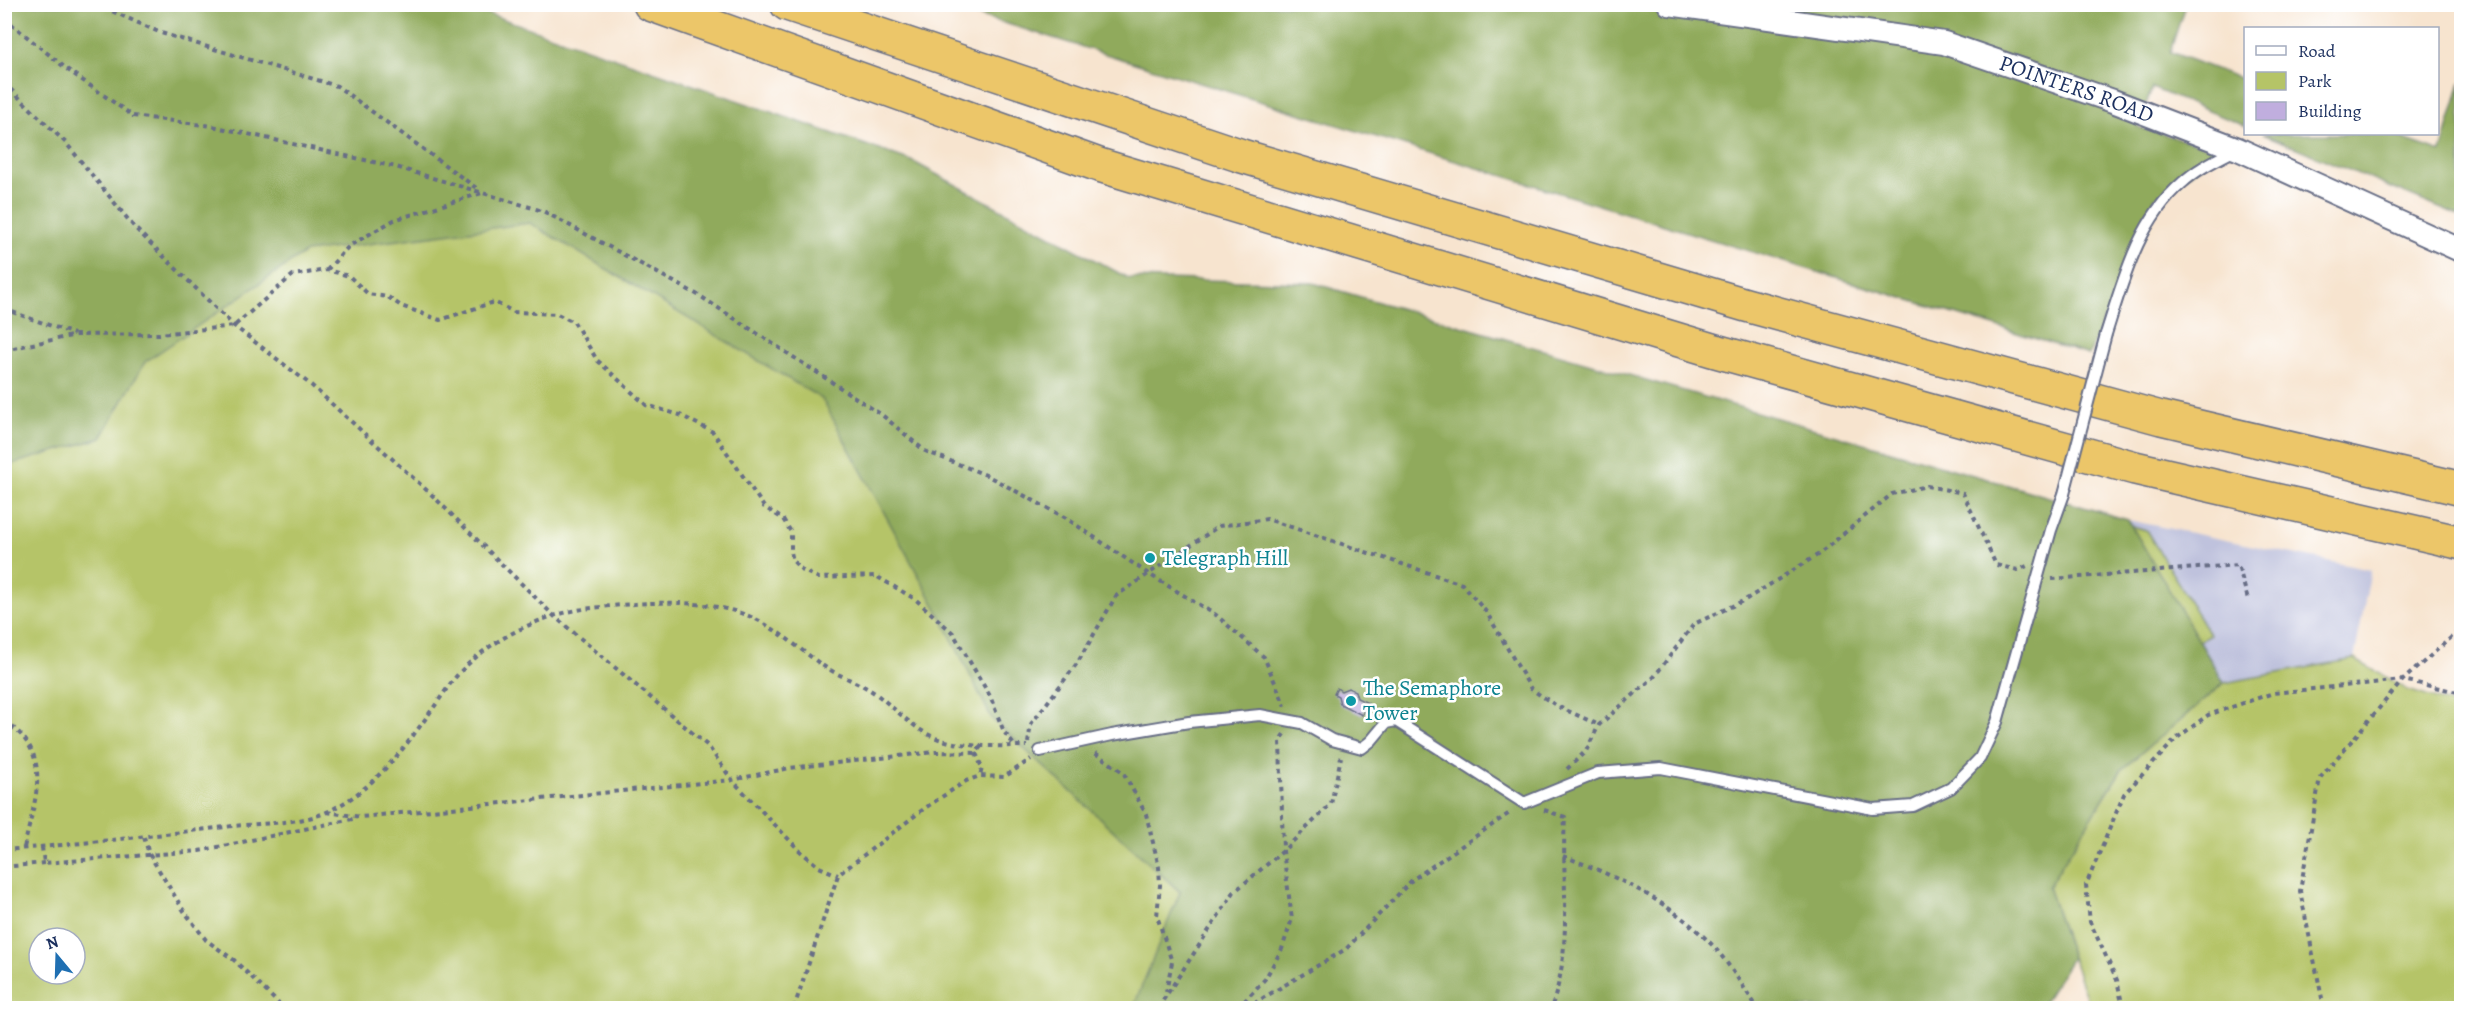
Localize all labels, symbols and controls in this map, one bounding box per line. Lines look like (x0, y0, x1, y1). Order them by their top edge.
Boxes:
legend (2244, 27, 2439, 135)
text: Road (2298, 39, 2336, 63)
street label: POINTERS ROAD (1995, 48, 2158, 130)
text: Park (2298, 69, 2332, 93)
text: Building (2298, 99, 2362, 123)
place label: Telegraph Hill (1162, 543, 1288, 573)
marker: Telegraph Hill (1143, 551, 1157, 565)
place label: The Semaphore Tower (1363, 673, 1501, 728)
marker: The Semaphore Tower (1344, 694, 1358, 708)
north arrow (27, 926, 87, 986)
text: N (43, 930, 62, 955)

